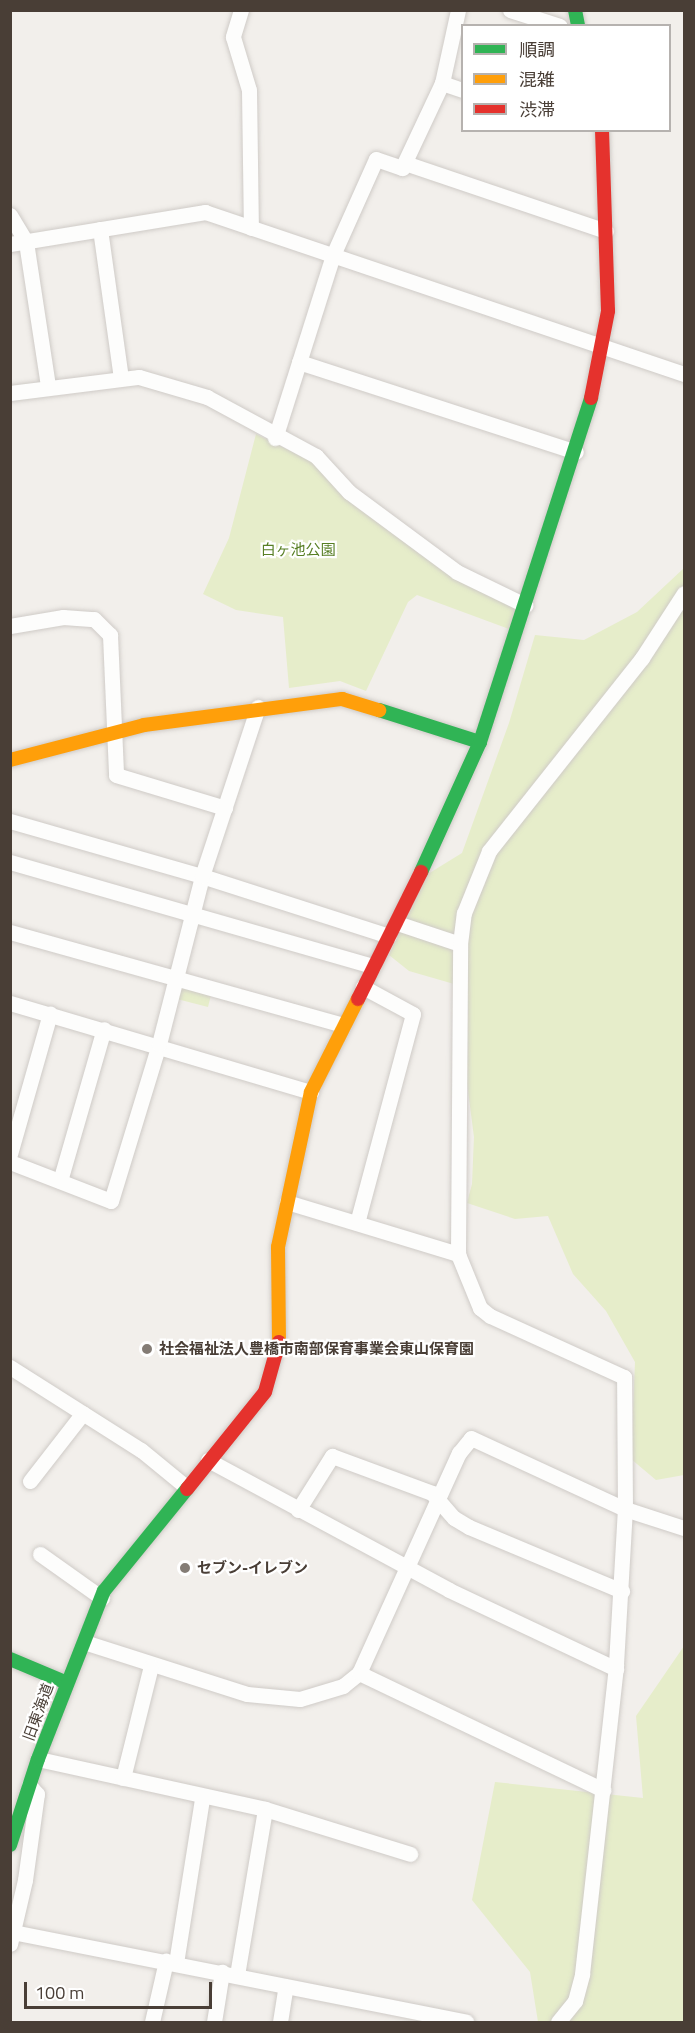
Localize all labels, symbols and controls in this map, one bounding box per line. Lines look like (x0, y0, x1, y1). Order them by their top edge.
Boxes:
legend (461, 24, 671, 132)
text: 順調 (519, 36, 555, 63)
text: 混雑 (519, 66, 555, 93)
text: 渋滞 (519, 96, 555, 123)
park label: 白ヶ池公園 (261, 541, 335, 559)
place label: 社会福祉法人豊橋市南部保育事業会東山保育園 (159, 1340, 474, 1358)
marker: 社会福祉法人豊橋市南部保育事業会東山保育園 (140, 1342, 154, 1356)
place label: セブン-イレブン (197, 1559, 308, 1577)
marker: セブン-イレブン (178, 1561, 192, 1575)
street label: 旧東海道 (19, 1681, 57, 1743)
scale bar (27, 1970, 214, 2008)
text: 100 m (35, 1979, 84, 2006)

